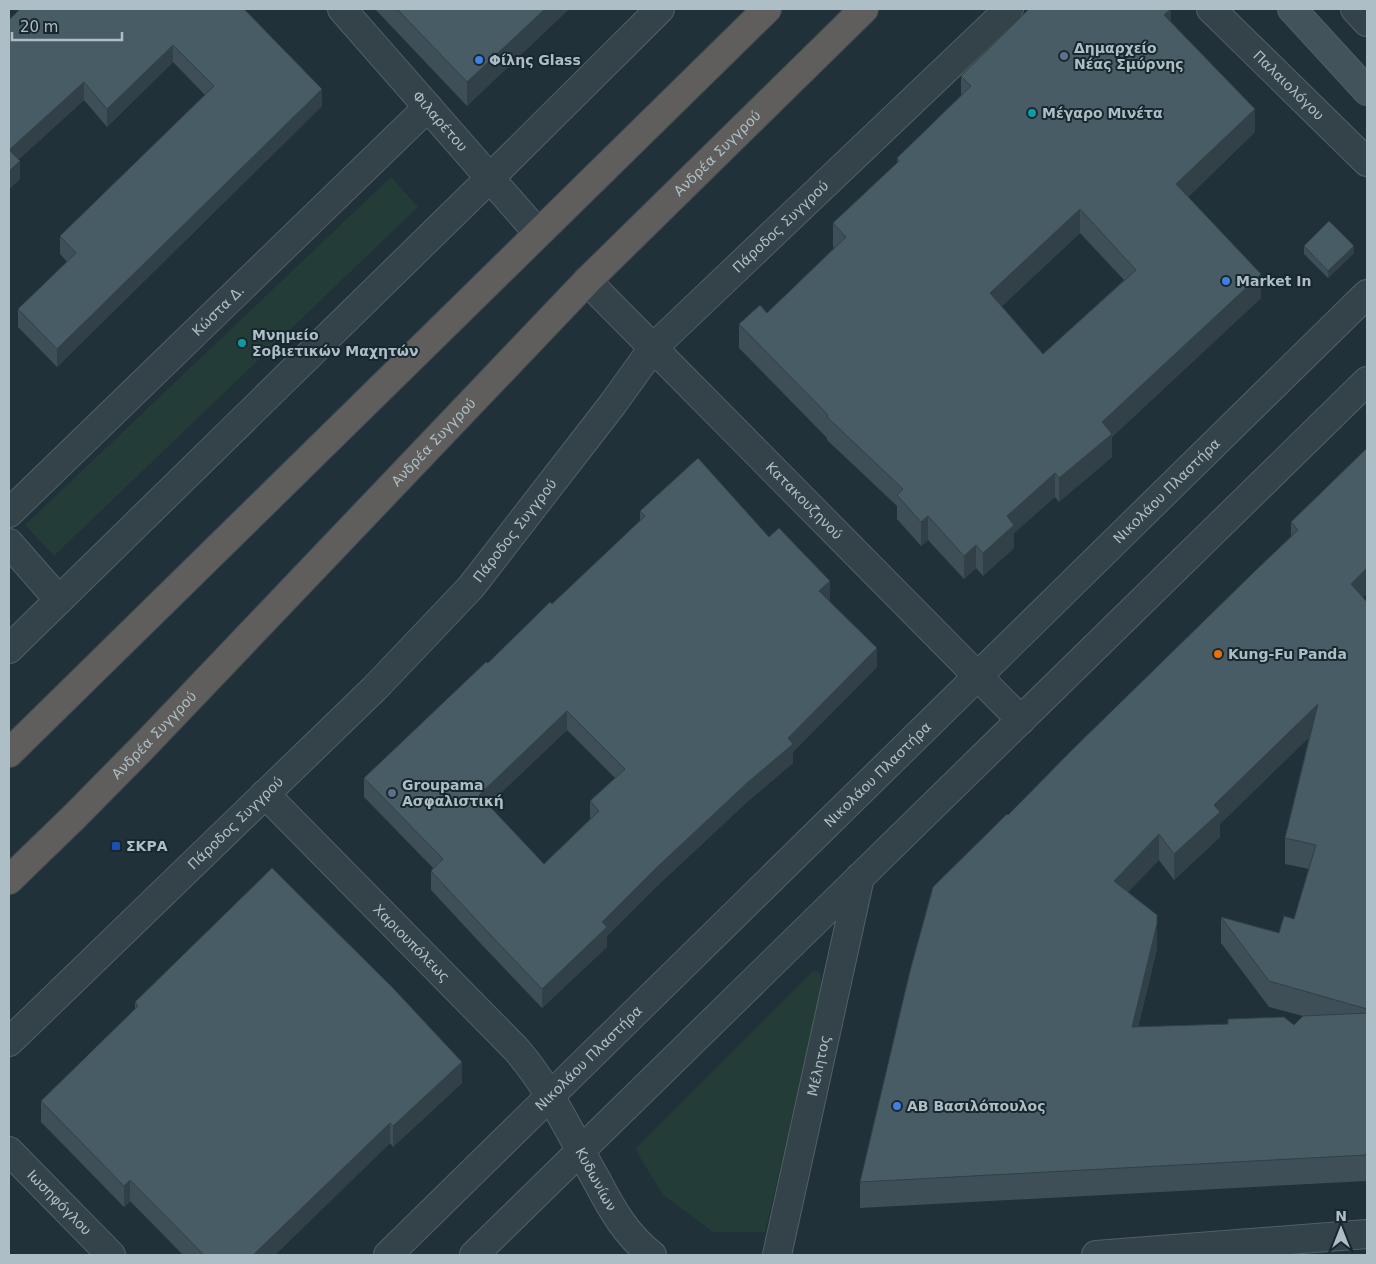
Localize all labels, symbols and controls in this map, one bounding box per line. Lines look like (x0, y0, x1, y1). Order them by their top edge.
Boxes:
scale bar (12, 10, 122, 42)
text: 20 m (20, 18, 58, 36)
place label: Δημαρχείο Νέας Σμύρνης (1074, 40, 1183, 72)
street label: Παλαιολόγου (1250, 47, 1327, 123)
marker: Δημαρχείο Νέας Σμύρνης (1058, 50, 1070, 62)
place label: Φίλης Glass (489, 52, 581, 68)
marker: Φίλης Glass (473, 54, 485, 66)
street label: Φιλαρέτου (409, 88, 471, 155)
place label: Μέγαρο Μινέτα (1042, 105, 1163, 121)
street label: Ανδρέα Συγγρού (671, 107, 764, 199)
marker: Μέγαρο Μινέτα (1026, 107, 1038, 119)
street label: Πάροδος Συγγρού (729, 177, 832, 276)
place label: Market In (1236, 273, 1311, 289)
marker: Market In (1220, 275, 1232, 287)
street label: Κώστα Δ. (189, 282, 247, 339)
place label: Μνημείο Σοβιετικών Μαχητών (252, 327, 419, 359)
marker: Μνημείο Σοβιετικών Μαχητών (236, 337, 248, 349)
street label: Ανδρέα Συγγρού (388, 395, 479, 489)
street label: Νικολάου Πλαστήρα (1110, 435, 1223, 547)
street label: Κατακουζηνού (763, 459, 846, 543)
street label: Πάροδος Συγγρού (470, 476, 560, 585)
place label: Kung-Fu Panda (1228, 646, 1347, 662)
marker: Kung-Fu Panda (1212, 648, 1224, 660)
street label: Ανδρέα Συγγρού (108, 688, 200, 782)
street label: Νικολάου Πλαστήρα (821, 719, 934, 830)
street label: Πάροδος Συγγρού (185, 773, 286, 873)
place label: Groupama Ασφαλιστική (402, 777, 504, 809)
marker: Groupama Ασφαλιστική (386, 787, 398, 799)
place label: ΣΚΡΑ (126, 838, 168, 854)
marker: ΣΚΡΑ (110, 840, 122, 852)
street label: Χαριουπόλεως (370, 901, 453, 985)
street label: Νικολάου Πλαστήρα (532, 1002, 645, 1114)
street label: Μέλητος (804, 1033, 833, 1098)
place label: ΑΒ Βασιλόπουλος (907, 1098, 1045, 1114)
marker: ΑΒ Βασιλόπουλος (891, 1100, 903, 1112)
street label: Κυδωνίων (572, 1145, 620, 1214)
street label: Ιωσηφόγλου (24, 1167, 95, 1238)
north arrow (1316, 1204, 1366, 1254)
text: N (1335, 1208, 1347, 1224)

